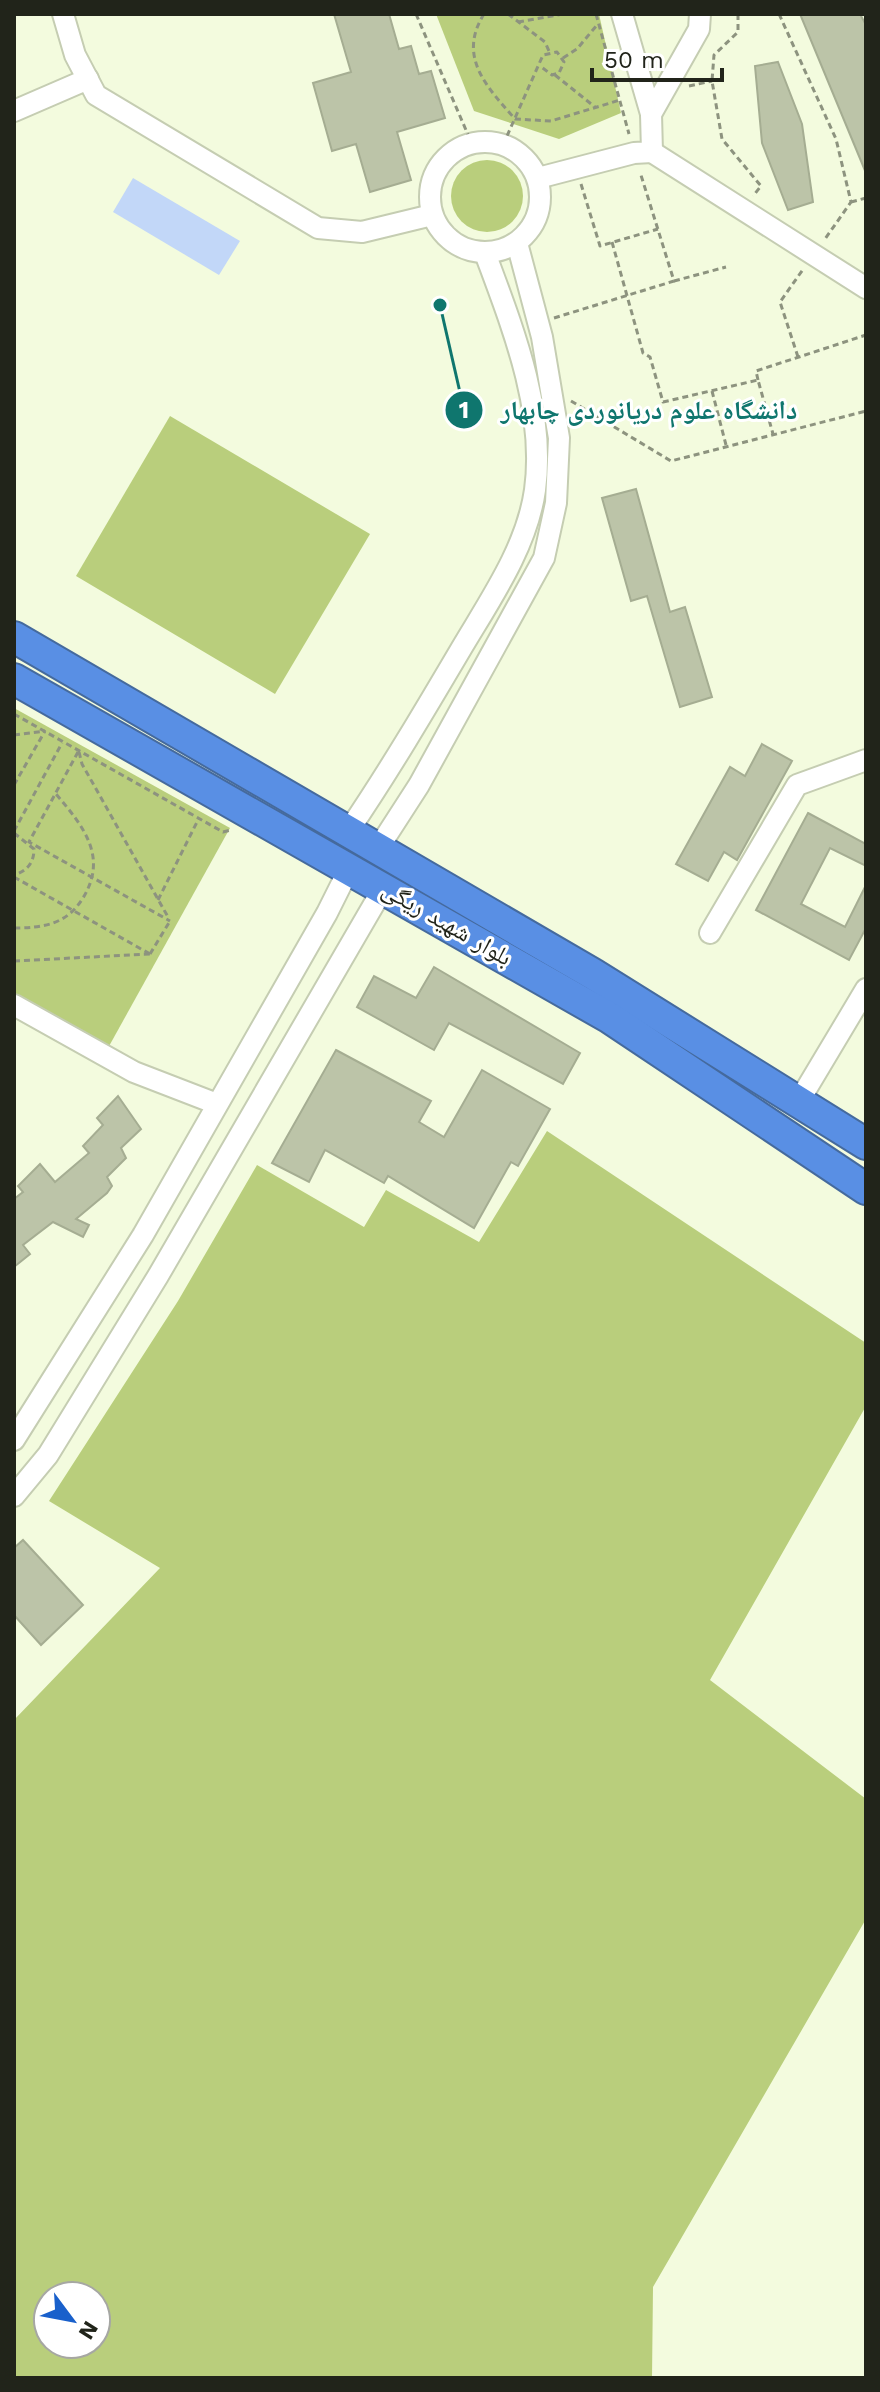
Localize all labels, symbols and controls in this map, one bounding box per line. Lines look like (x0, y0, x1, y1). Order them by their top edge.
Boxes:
scale bar (592, 32, 722, 82)
text: 50 m (604, 46, 664, 74)
callout: دانشگاه علوم دریانوردی چابهار (444, 385, 813, 435)
text: دانشگاه علوم دریانوردی چابهار (500, 395, 797, 428)
text: 1 (459, 396, 469, 424)
street label: بلوار شهید ریگی (377, 875, 517, 971)
north arrow (32, 2280, 112, 2360)
text: N (74, 2317, 103, 2344)

